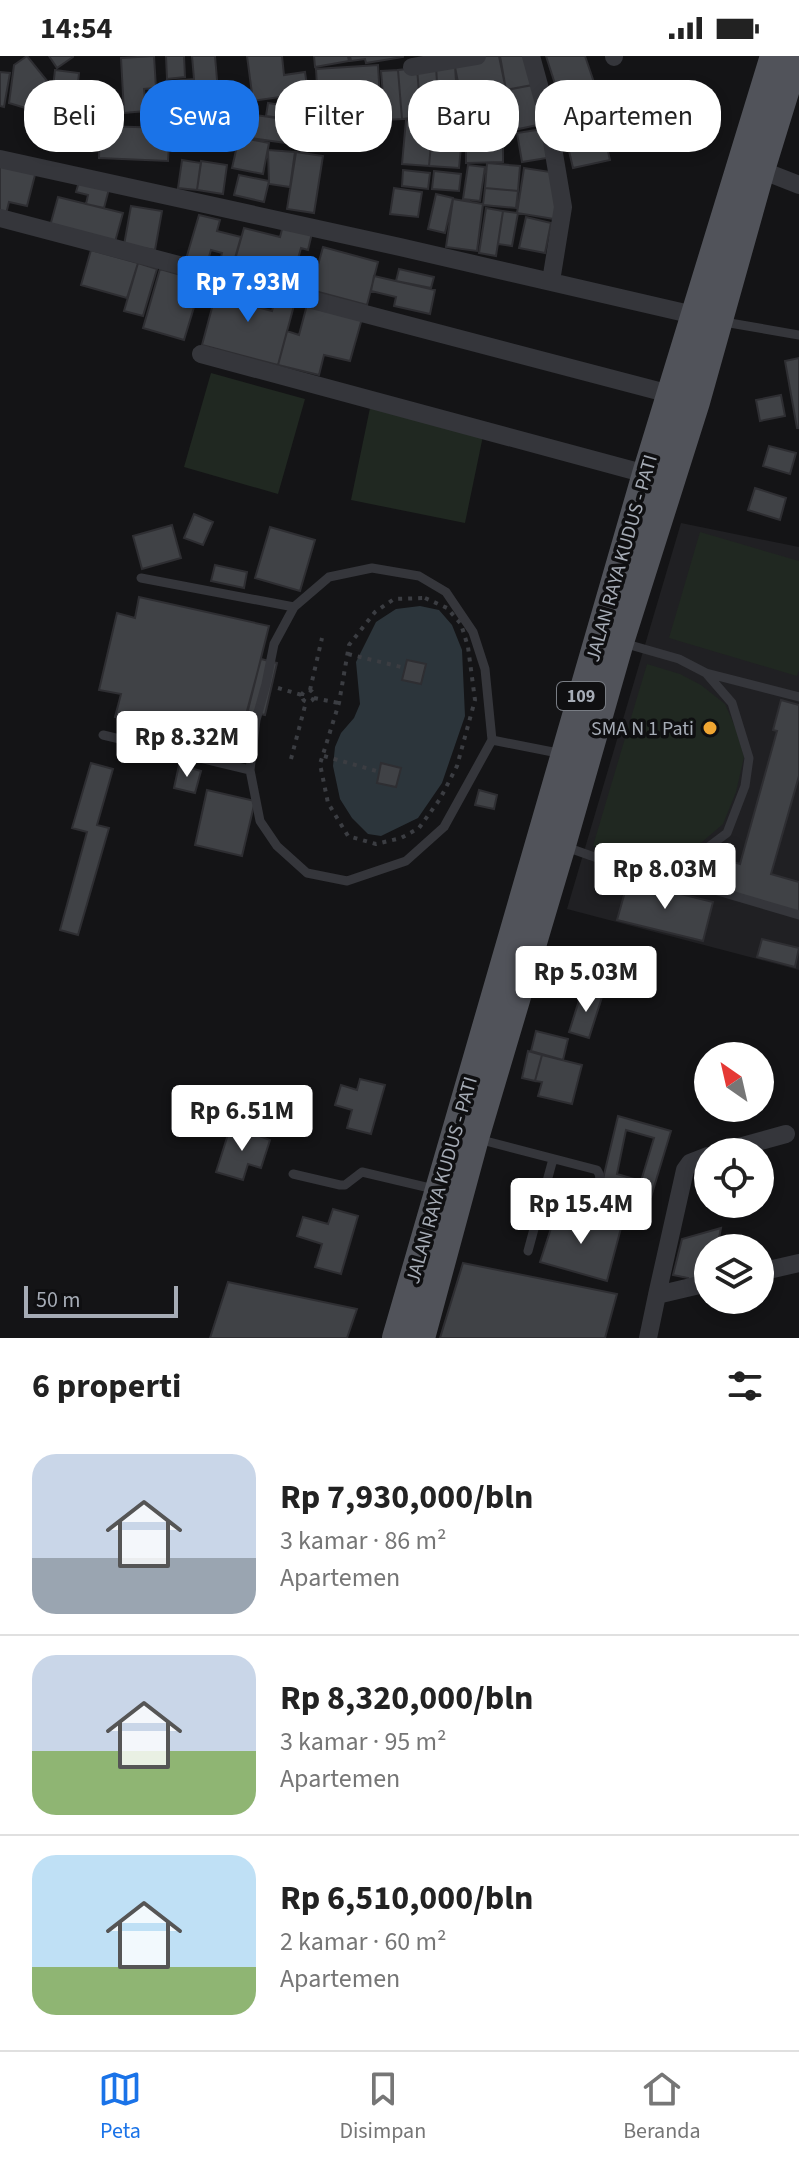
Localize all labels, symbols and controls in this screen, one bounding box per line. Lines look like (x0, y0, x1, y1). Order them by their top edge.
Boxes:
text: 14:54 (40, 7, 112, 50)
chip: Beli (24, 80, 124, 152)
chip: Sewa (140, 80, 259, 152)
chip: Filter (275, 80, 392, 152)
chip: Baru (408, 80, 519, 152)
chip: Apartemen (535, 80, 721, 152)
pin: Rp 7.93M (165, 256, 331, 324)
text: Rp 7.93M (196, 263, 300, 300)
street label: JALAN RAYA KUDUS - PATI (579, 451, 665, 665)
road number: 109 (557, 682, 605, 710)
pin: Rp 8.32M (104, 711, 270, 779)
place label: SMA N 1 Pati (591, 715, 694, 743)
text: Rp 8.32M (135, 718, 239, 755)
marker: SMA N 1 Pati (701, 719, 719, 737)
pin: Rp 8.03M (582, 843, 748, 911)
text: Rp 8.03M (613, 850, 717, 887)
pin: Rp 5.03M (503, 946, 669, 1014)
text: Rp 5.03M (534, 953, 638, 990)
north arrow (694, 1042, 774, 1122)
map controls (694, 1042, 774, 1314)
street label: JALAN RAYA KUDUS - PATI (399, 1073, 485, 1287)
pin: Rp 6.51M (159, 1085, 325, 1153)
text: Rp 6.51M (190, 1092, 294, 1129)
button: locate (694, 1138, 774, 1218)
pin: Rp 15.4M (498, 1178, 664, 1246)
text: Rp 15.4M (529, 1185, 633, 1222)
button: layers (694, 1234, 774, 1314)
scale bar (24, 1282, 178, 1318)
text: 50 m (36, 1284, 81, 1316)
text: 6 properti (32, 1362, 181, 1411)
icon: filters (723, 1364, 767, 1408)
text: Rp 7,930,000/bln (280, 1473, 533, 1522)
icon: home (96, 1486, 192, 1582)
text: 3 kamar · 86 m² (280, 1522, 447, 1559)
text: Apartemen (280, 1559, 400, 1596)
text: Rp 8,320,000/bln (280, 1674, 533, 1723)
icon: home (96, 1687, 192, 1783)
text: 3 kamar · 95 m² (280, 1723, 447, 1760)
text: Apartemen (280, 1760, 400, 1797)
text: Rp 6,510,000/bln (280, 1874, 533, 1923)
icon: home (96, 1887, 192, 1983)
text: 2 kamar · 60 m² (280, 1923, 447, 1960)
text: Apartemen (280, 1960, 400, 1997)
tab: Peta (98, 2067, 142, 2147)
tab: Disimpan (339, 2067, 426, 2147)
tab: Beranda (623, 2067, 701, 2147)

